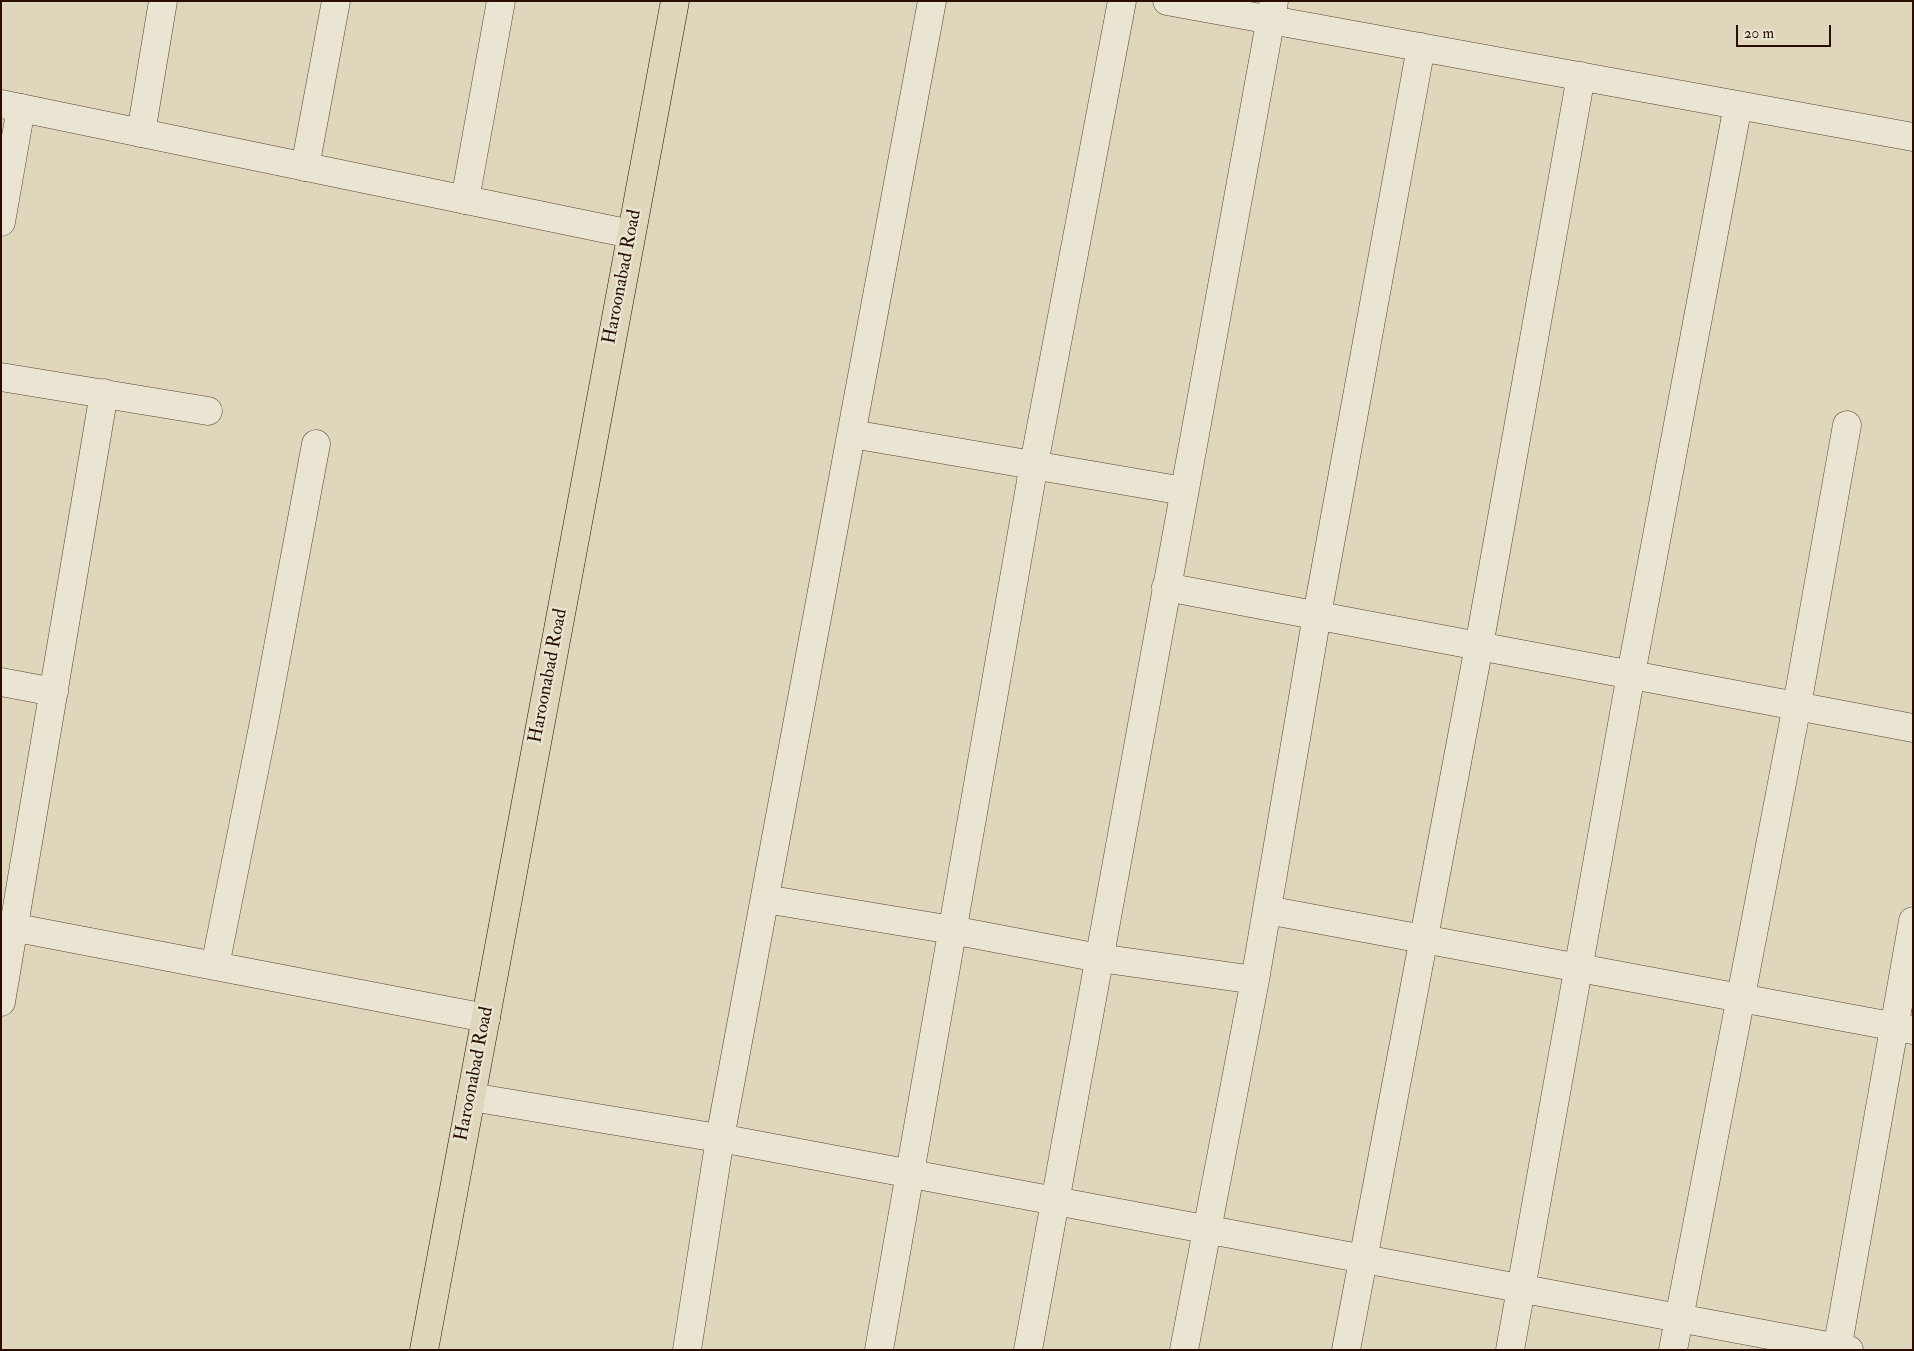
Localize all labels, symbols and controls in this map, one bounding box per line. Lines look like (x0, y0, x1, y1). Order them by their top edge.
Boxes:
scale bar (1739, 15, 1834, 47)
text: 20 m (1744, 24, 1774, 43)
street label: Haroonabad Road (599, 208, 647, 346)
street label: Haroonabad Road (525, 607, 573, 745)
street label: Haroonabad Road (451, 1005, 499, 1143)

